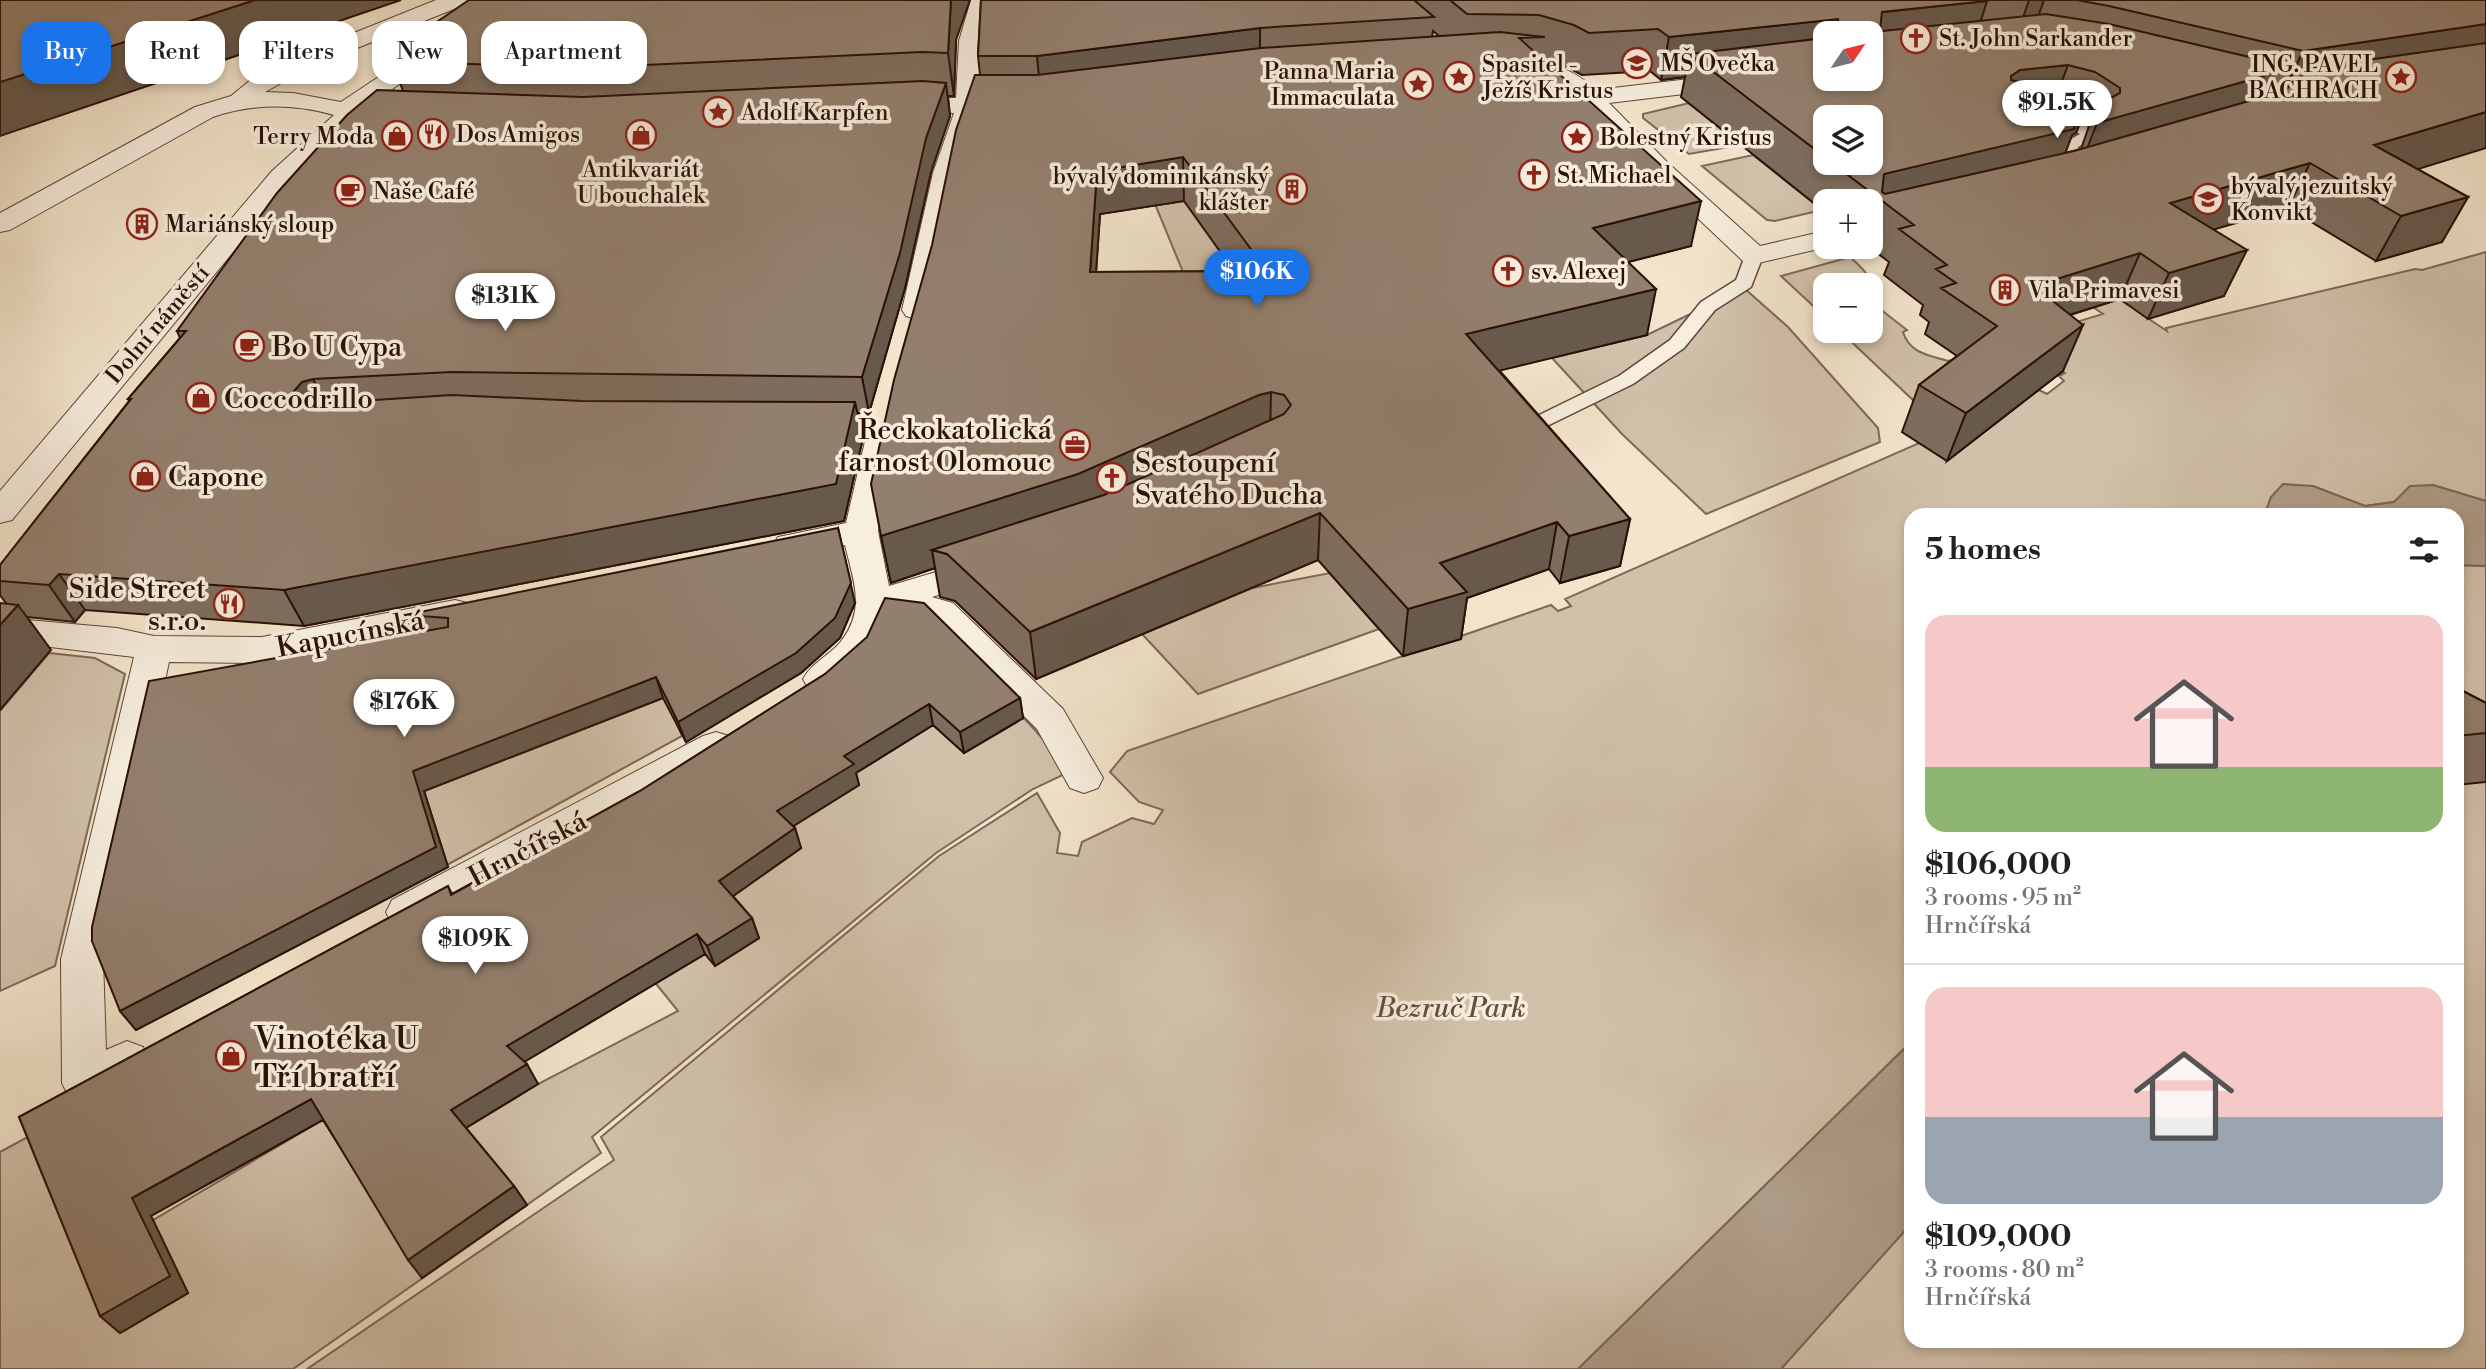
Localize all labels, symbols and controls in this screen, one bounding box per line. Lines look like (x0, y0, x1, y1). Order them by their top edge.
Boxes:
chip: Buy (21, 21, 111, 84)
chip: Rent (125, 21, 225, 84)
chip: Filters (239, 21, 358, 84)
chip: New (372, 21, 467, 84)
chip: Apartment (481, 21, 647, 84)
north arrow (1813, 21, 1883, 91)
map controls (1813, 21, 1883, 343)
church icon: St. John Sarkander (1899, 21, 1933, 55)
place label: St. John Sarkander (1939, 25, 2132, 53)
school or university icon: MŠ Ovečka (1620, 46, 1654, 80)
place label: MŠ Ovečka (1660, 47, 1775, 78)
place label: Spasitel - Ježíš Kristus (1481, 51, 1613, 105)
place label: ING. PAVEL BACHRACH (2248, 51, 2379, 105)
place label: Panna Maria Immaculata (1263, 58, 1395, 112)
place icon: Spasitel - Ježíš Kristus (1442, 60, 1476, 94)
place icon: ING. PAVEL BACHRACH (2384, 60, 2418, 94)
place icon: Panna Maria Immaculata (1401, 67, 1435, 101)
pin: $91.5K (2000, 80, 2114, 140)
text: $91.5K (2018, 89, 2096, 117)
place icon: Adolf Karpfen (701, 95, 735, 129)
place label: Adolf Karpfen (740, 99, 889, 127)
button: layers (1813, 105, 1883, 175)
restaurant icon: Dos Amigos (416, 117, 450, 151)
shop icon: Antikvariát U bouchalek (624, 118, 658, 152)
shop icon: Terry Moda (380, 119, 414, 153)
place icon: Bolestný Kristus (1560, 120, 1594, 154)
place label: Dos Amigos (456, 121, 580, 149)
place label: Terry Moda (253, 123, 374, 151)
place label: Bolestný Kristus (1599, 124, 1772, 152)
place label: Antikvariát U bouchalek (577, 156, 706, 210)
church icon: St. Michael (1517, 158, 1551, 192)
place label: St. Michael (1557, 162, 1672, 190)
place label: bývalý dominikánský klášter (1053, 163, 1270, 217)
building icon: bývalý dominikánský klášter (1275, 172, 1309, 206)
place label: bývalý jezuitský Konvikt (2231, 173, 2393, 227)
cafe icon: Naše Café (333, 174, 367, 208)
place label: Naše Café (373, 178, 475, 206)
school or university icon: bývalý jezuitský Konvikt (2191, 182, 2225, 216)
button: + (1813, 189, 1883, 259)
building icon: Mariánský sloup (125, 207, 159, 241)
place label: Mariánský sloup (165, 211, 334, 239)
pin: $106K (1208, 250, 1306, 309)
church icon: sv. Alexej (1491, 254, 1525, 288)
street label: Dolní náměstí (100, 258, 217, 390)
text: $106K (1220, 258, 1294, 286)
place label: sv. Alexej (1531, 258, 1627, 286)
button: − (1813, 273, 1883, 343)
building icon: Vila Primavesi (1988, 273, 2022, 307)
pin: $131K (456, 274, 554, 333)
place label: Vila Primavesi (2027, 277, 2180, 305)
text: $131K (471, 282, 539, 310)
cafe icon: Bo U Cypa (232, 329, 266, 363)
place label: Bo U Cypa (271, 330, 403, 365)
shop icon: Coccodrillo (184, 381, 218, 415)
place label: Coccodrillo (224, 382, 373, 417)
place label: Řeckokatolická farnost Olomouc (838, 411, 1053, 480)
office icon: Řeckokatolická farnost Olomouc (1058, 428, 1092, 462)
place label: Sestoupení Svatého Ducha (1135, 446, 1324, 513)
shop icon: Capone (128, 459, 162, 493)
place label: Capone (168, 460, 264, 495)
church icon: Sestoupení Svatého Ducha (1095, 461, 1129, 495)
text: 5 homes (1925, 531, 2041, 569)
icon: filters (2405, 531, 2443, 569)
place label: Side Street s.r.o. (69, 572, 206, 639)
restaurant icon: Side Street s.r.o. (212, 587, 246, 621)
street label: Kapucínská (273, 603, 428, 666)
icon: home (2121, 661, 2247, 787)
pin: $176K (355, 680, 453, 739)
text: $176K (369, 688, 439, 716)
street label: Hrnčířská (462, 803, 594, 895)
text: $106,000 (1925, 846, 2072, 884)
text: 3 rooms · 95 m² (1925, 884, 2081, 912)
text: Hrnčířská (1925, 912, 2031, 940)
pin: $109K (426, 916, 524, 976)
text: $109K (438, 925, 512, 953)
park label: Bezruč Park (1375, 991, 1526, 1026)
place label: Vinotéka U Tří bratří (253, 1019, 419, 1098)
icon: home (2121, 1033, 2247, 1159)
shop icon: Vinotéka U Tří bratří (214, 1039, 248, 1073)
text: $109,000 (1925, 1218, 2072, 1256)
text: 3 rooms · 80 m² (1925, 1256, 2084, 1284)
text: Hrnčířská (1925, 1284, 2031, 1312)

